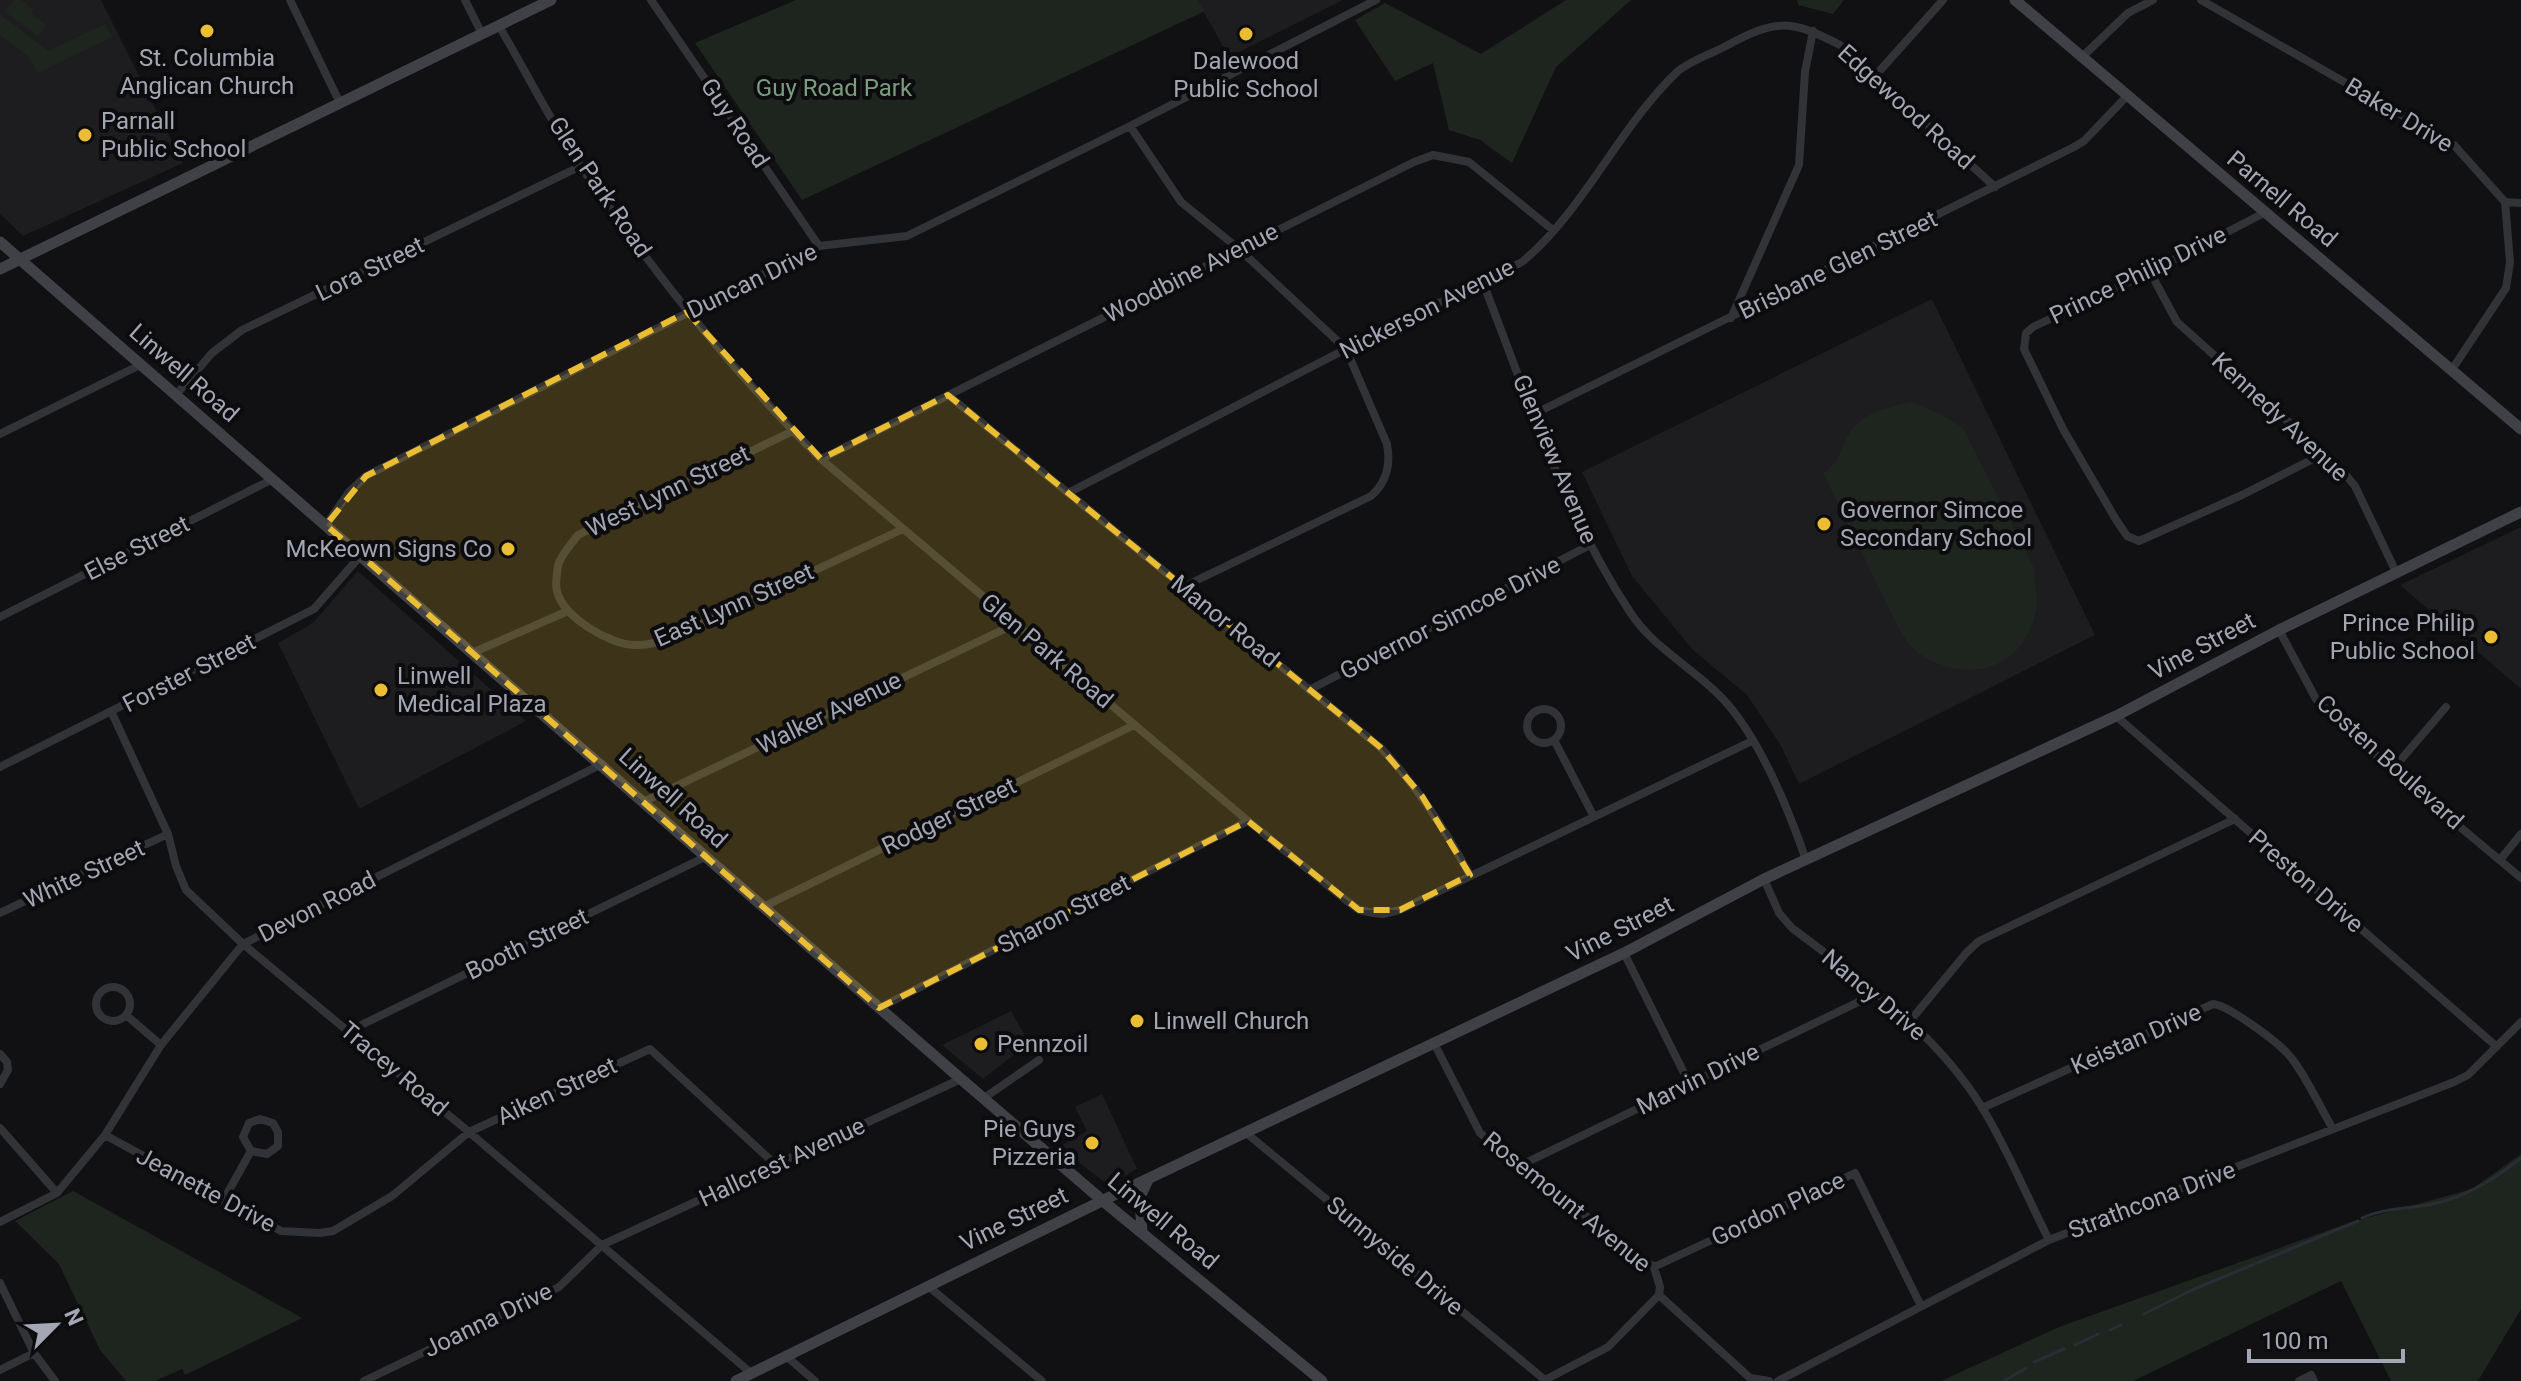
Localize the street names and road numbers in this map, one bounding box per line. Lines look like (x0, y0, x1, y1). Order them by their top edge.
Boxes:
street label: Edgewood Road (1832, 39, 1980, 175)
street label: Baker Drive (2340, 72, 2458, 158)
street label: Guy Road (695, 73, 775, 173)
street label: Glen Park Road (543, 111, 657, 263)
street label: Parnell Road (2221, 145, 2343, 253)
street label: Brisbane Glen Street (1734, 205, 1942, 325)
street label: Woodbine Avenue (1099, 217, 1283, 329)
street label: Prince Philip Drive (2045, 220, 2231, 330)
street label: Lora Street (311, 231, 429, 307)
street label: Duncan Drive (683, 238, 821, 324)
street label: Nickerson Avenue (1335, 253, 1519, 365)
street label: Linwell Road (124, 318, 244, 428)
street label: Kennedy Avenue (2206, 347, 2354, 487)
street label: Glenview Avenue (1507, 370, 1603, 548)
street label: West Lynn Street (582, 439, 754, 543)
street label: Else Street (80, 510, 194, 586)
street label: Governor Simcoe Drive (1335, 550, 1565, 686)
street label: East Lynn Street (650, 557, 818, 653)
street label: Manor Road (1166, 569, 1284, 673)
street label: Glen Park Road (975, 588, 1119, 714)
street label: Vine Street (2144, 606, 2260, 686)
street label: Forster Street (118, 627, 260, 718)
street label: Walker Avenue (752, 666, 906, 760)
street label: Costen Boulevard (2311, 689, 2469, 835)
street label: Linwell Road (613, 742, 733, 854)
street label: Rodger Street (877, 771, 1021, 861)
street label: Preston Drive (2243, 824, 2369, 938)
street label: White Street (19, 834, 149, 914)
street label: Devon Road (254, 866, 380, 948)
street label: Sharon Street (993, 869, 1135, 959)
street label: Vine Street (1562, 890, 1678, 968)
street label: Booth Street (461, 902, 593, 986)
street label: Nancy Drive (1816, 943, 1932, 1047)
street label: Keistan Drive (2066, 998, 2206, 1080)
street label: Tracey Road (335, 1016, 453, 1122)
street label: Marvin Drive (1632, 1037, 1764, 1121)
street label: Aiken Street (493, 1051, 621, 1131)
street label: Hallcrest Avenue (695, 1111, 869, 1213)
street label: Rosemount Avenue (1478, 1126, 1656, 1278)
street label: Jeanette Drive (132, 1142, 280, 1238)
street label: Strathcona Drive (2065, 1155, 2239, 1245)
street label: Gordon Place (1707, 1166, 1849, 1252)
street label: Linwell Road (1102, 1167, 1224, 1275)
street label: Vine Street (956, 1181, 1073, 1257)
street label: Sunnyside Drive (1321, 1191, 1469, 1321)
street label: Joanna Drive (419, 1277, 557, 1363)

